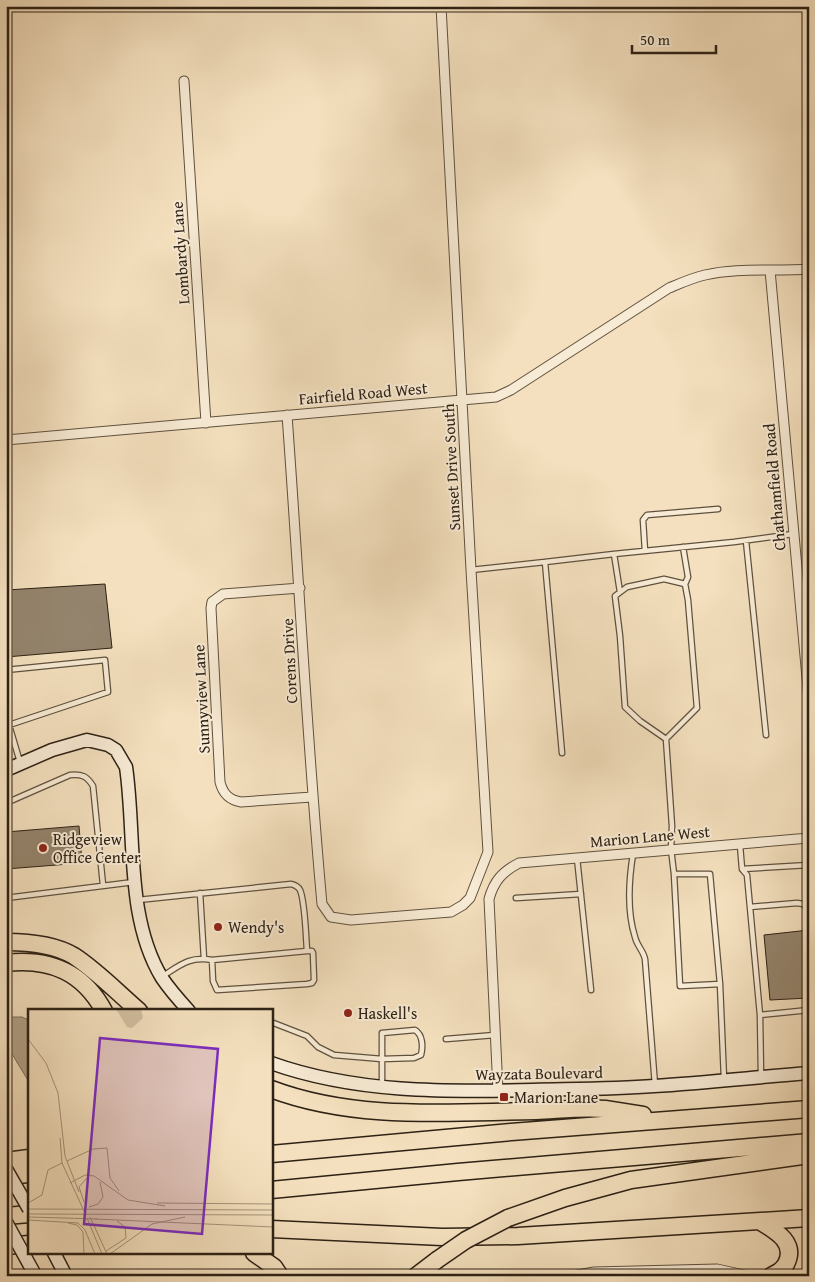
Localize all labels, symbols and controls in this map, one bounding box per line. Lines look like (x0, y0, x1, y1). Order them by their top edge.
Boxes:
scale bar (632, 22, 716, 54)
text: 50 m (640, 29, 671, 50)
street label: Lombardy Lane (164, 201, 196, 305)
street label: Fairfield Road West (298, 375, 429, 411)
street label: Sunset Drive South (436, 403, 466, 531)
street label: Chathamfield Road (756, 422, 792, 552)
street label: Corens Drive (275, 618, 303, 704)
street label: Sunnyview Lane (186, 644, 216, 754)
street label: Marion Lane West (589, 819, 711, 853)
place label: Ridgeview Office Center (53, 827, 141, 869)
marker: Ridgeview Office Center (37, 842, 49, 854)
place label: Wendy's (228, 915, 284, 939)
marker: Wendy's (212, 921, 224, 933)
place label: Haskell's (358, 1001, 417, 1025)
marker: Haskell's (342, 1007, 354, 1019)
inset map (28, 1009, 272, 1254)
street label: Wayzata Boulevard (475, 1060, 604, 1086)
place label: Marion Lane (514, 1085, 598, 1109)
marker: Marion Lane (498, 1091, 510, 1103)

